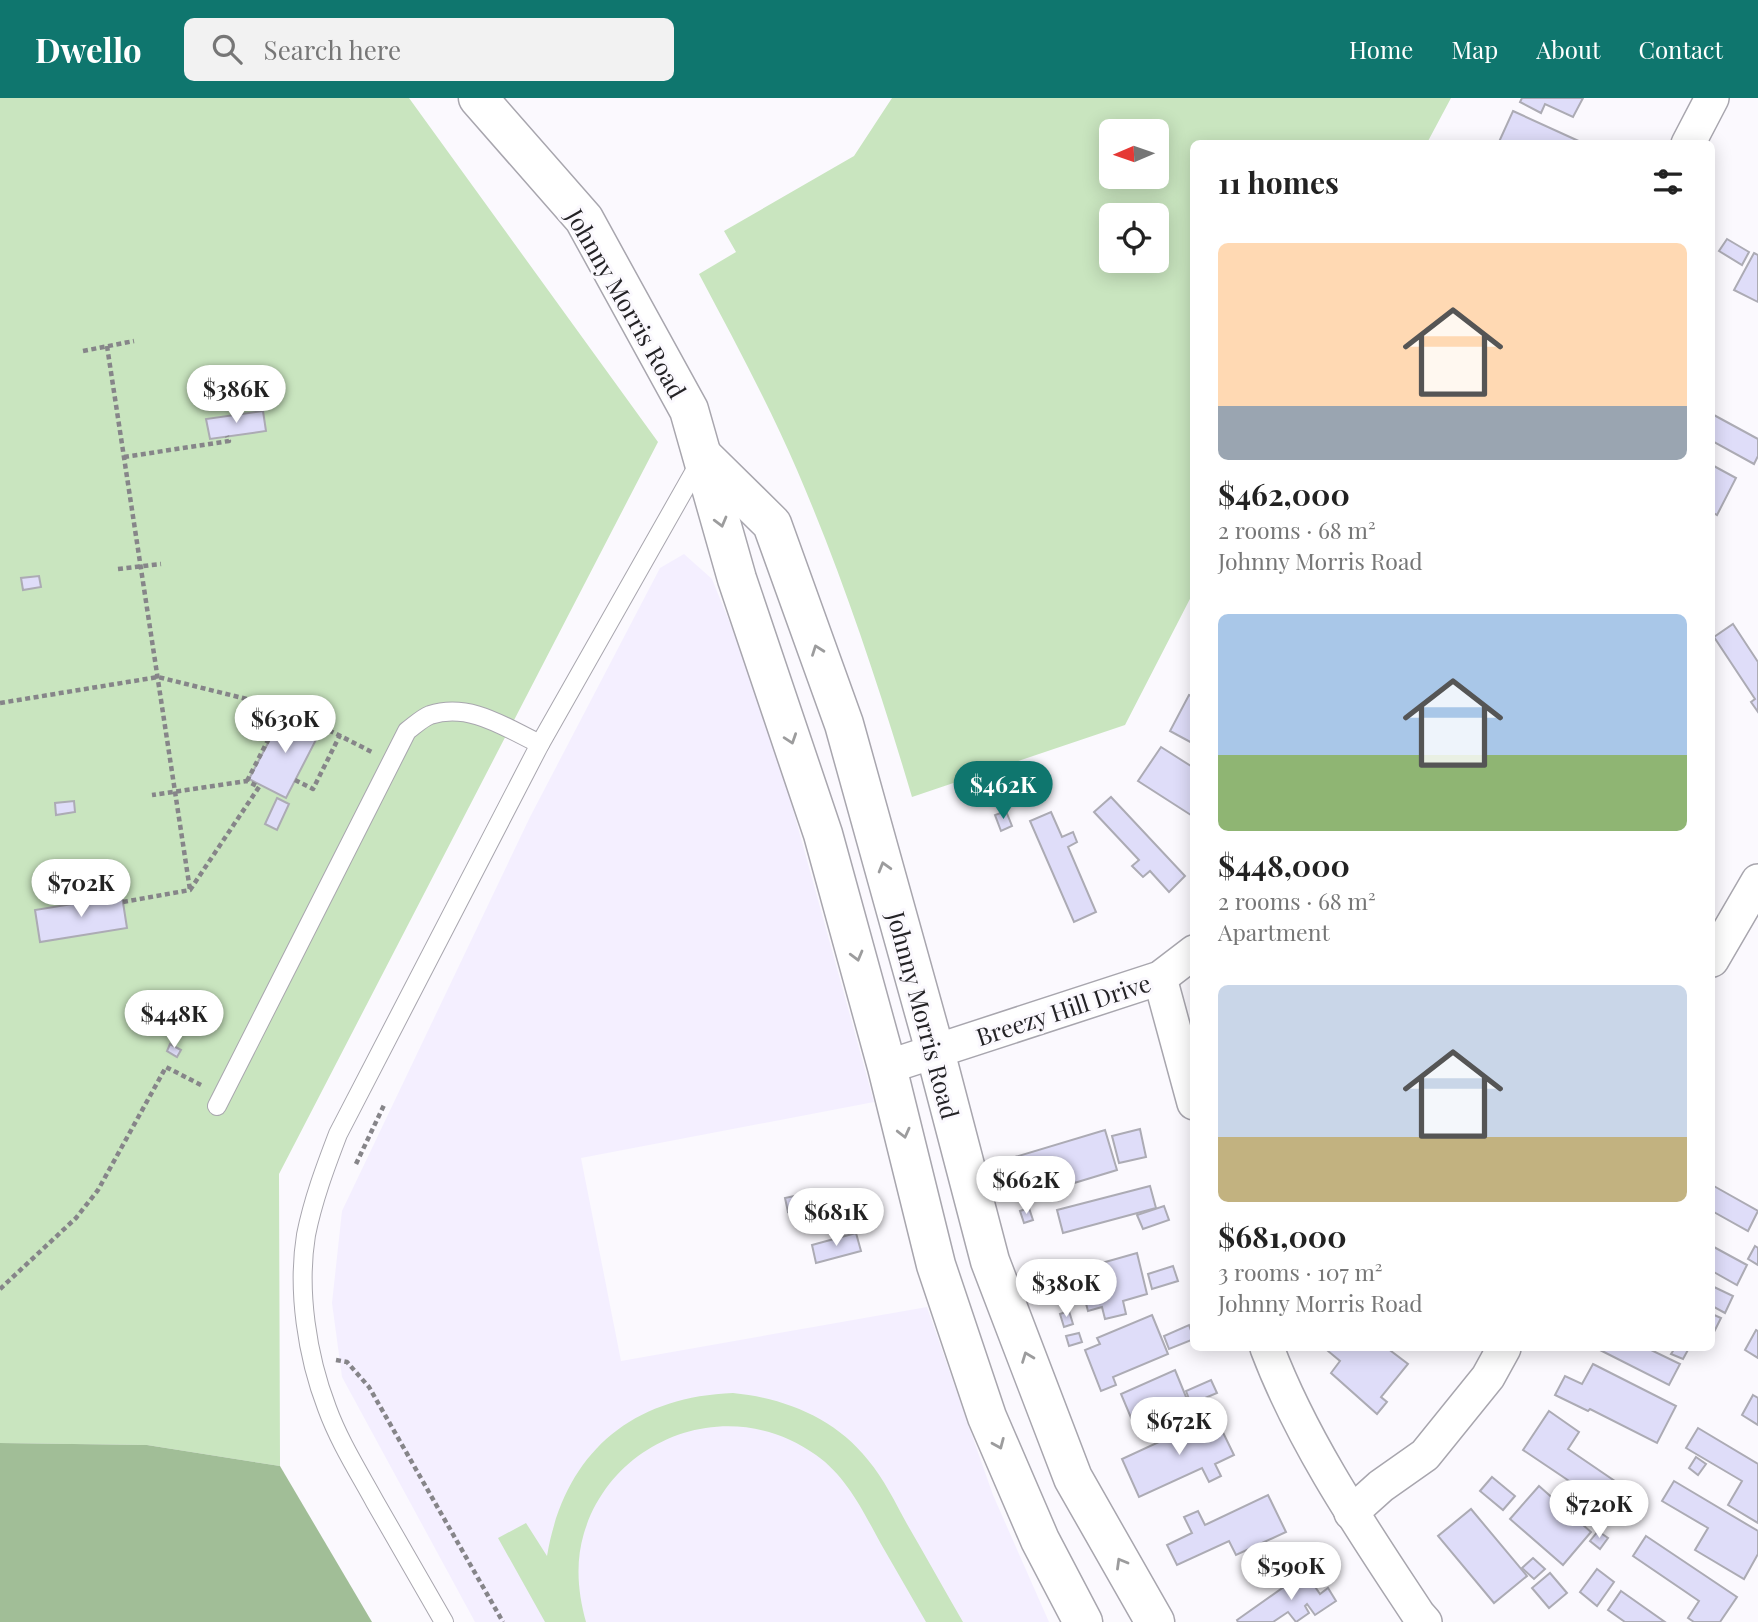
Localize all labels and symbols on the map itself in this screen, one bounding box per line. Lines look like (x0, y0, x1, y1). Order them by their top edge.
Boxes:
north arrow (1099, 119, 1169, 189)
street label: Johnny Morris Road (559, 202, 694, 404)
pin: $386K (187, 366, 285, 425)
one-way arrow (713, 516, 728, 528)
one-way arrow (811, 644, 825, 656)
pin: $630K (236, 696, 334, 755)
one-way arrow (783, 732, 797, 744)
pin: $462K (954, 762, 1052, 821)
pin: $702K (32, 860, 130, 919)
one-way arrow (877, 861, 892, 873)
street label: Johnny Morris Road (881, 907, 967, 1122)
one-way arrow (848, 950, 863, 962)
street label: Breezy Hill Drive (972, 966, 1154, 1052)
pin: $448K (125, 990, 223, 1050)
one-way arrow (896, 1127, 910, 1139)
pin: $662K (977, 1156, 1075, 1216)
pin: $681K (787, 1188, 885, 1248)
pin: $380K (1017, 1260, 1115, 1319)
one-way arrow (1021, 1351, 1035, 1363)
pin: $672K (1130, 1398, 1228, 1457)
one-way arrow (991, 1437, 1005, 1450)
pin: $720K (1550, 1480, 1648, 1540)
pin: $590K (1242, 1542, 1340, 1602)
one-way arrow (1117, 1557, 1130, 1570)

